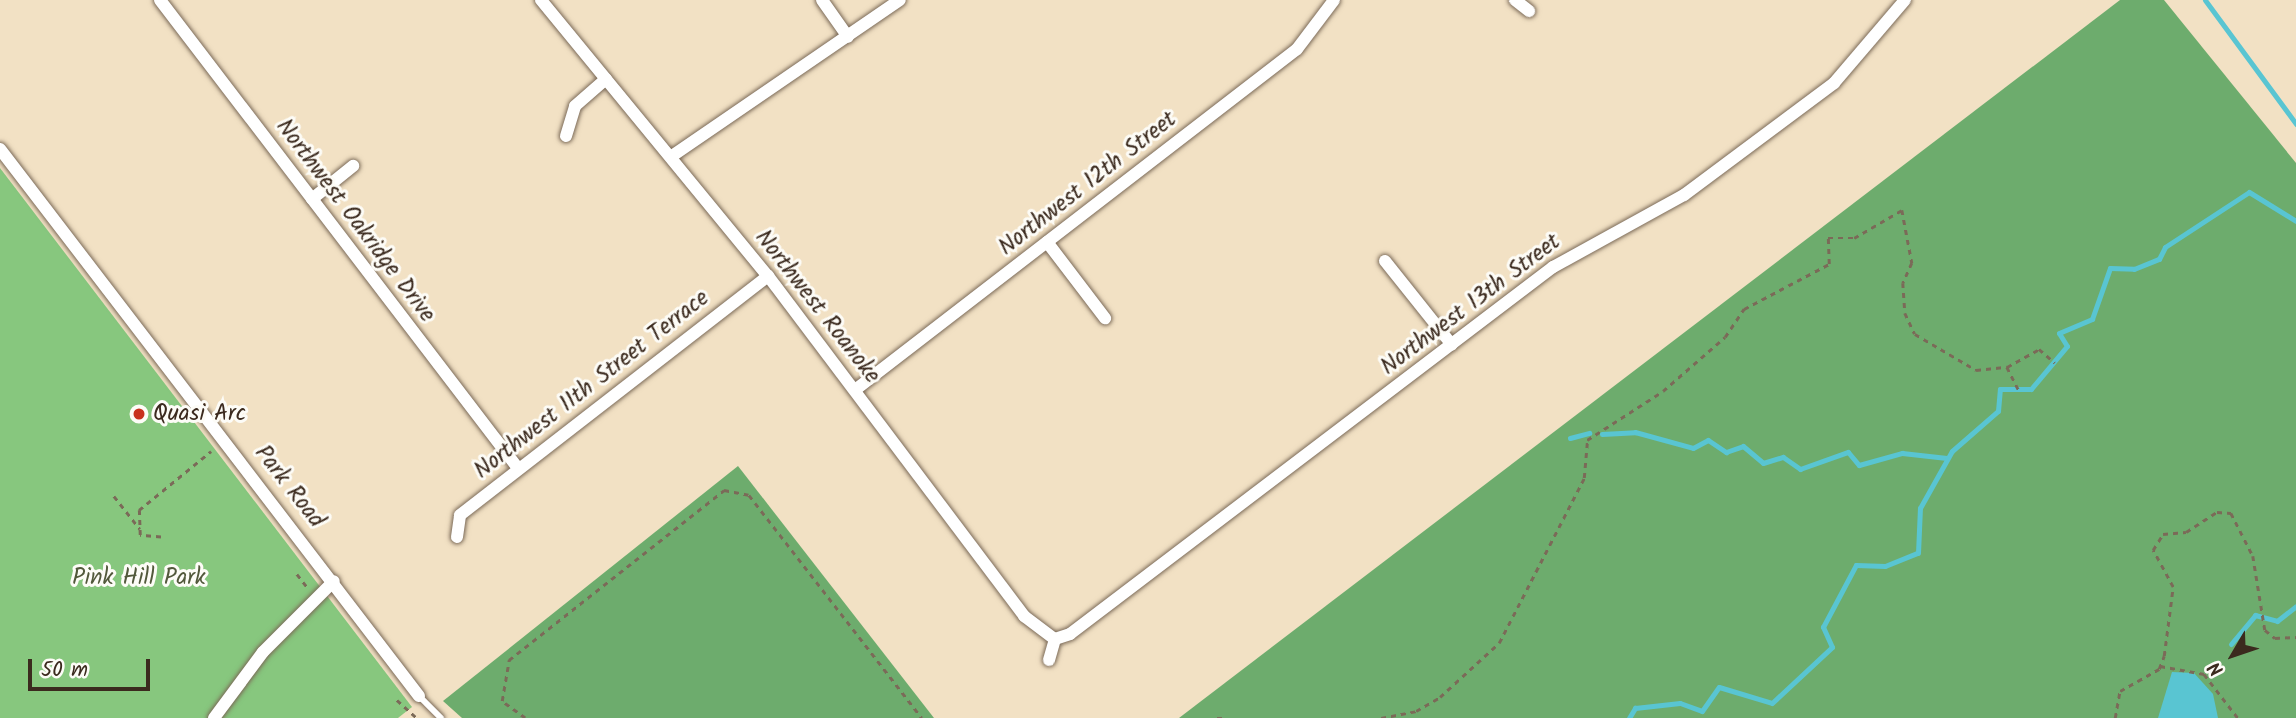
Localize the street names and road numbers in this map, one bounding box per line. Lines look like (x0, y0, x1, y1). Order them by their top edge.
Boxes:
street label: Northwest 12th Street (994, 106, 1182, 262)
street label: Northwest Oakridge Drive (270, 114, 440, 328)
street label: Northwest Roanoke (749, 225, 885, 389)
street label: Northwest 13th Street (1376, 228, 1566, 382)
street label: Northwest 11th Street Terrace (469, 285, 715, 485)
street label: Park Road (248, 440, 330, 534)

